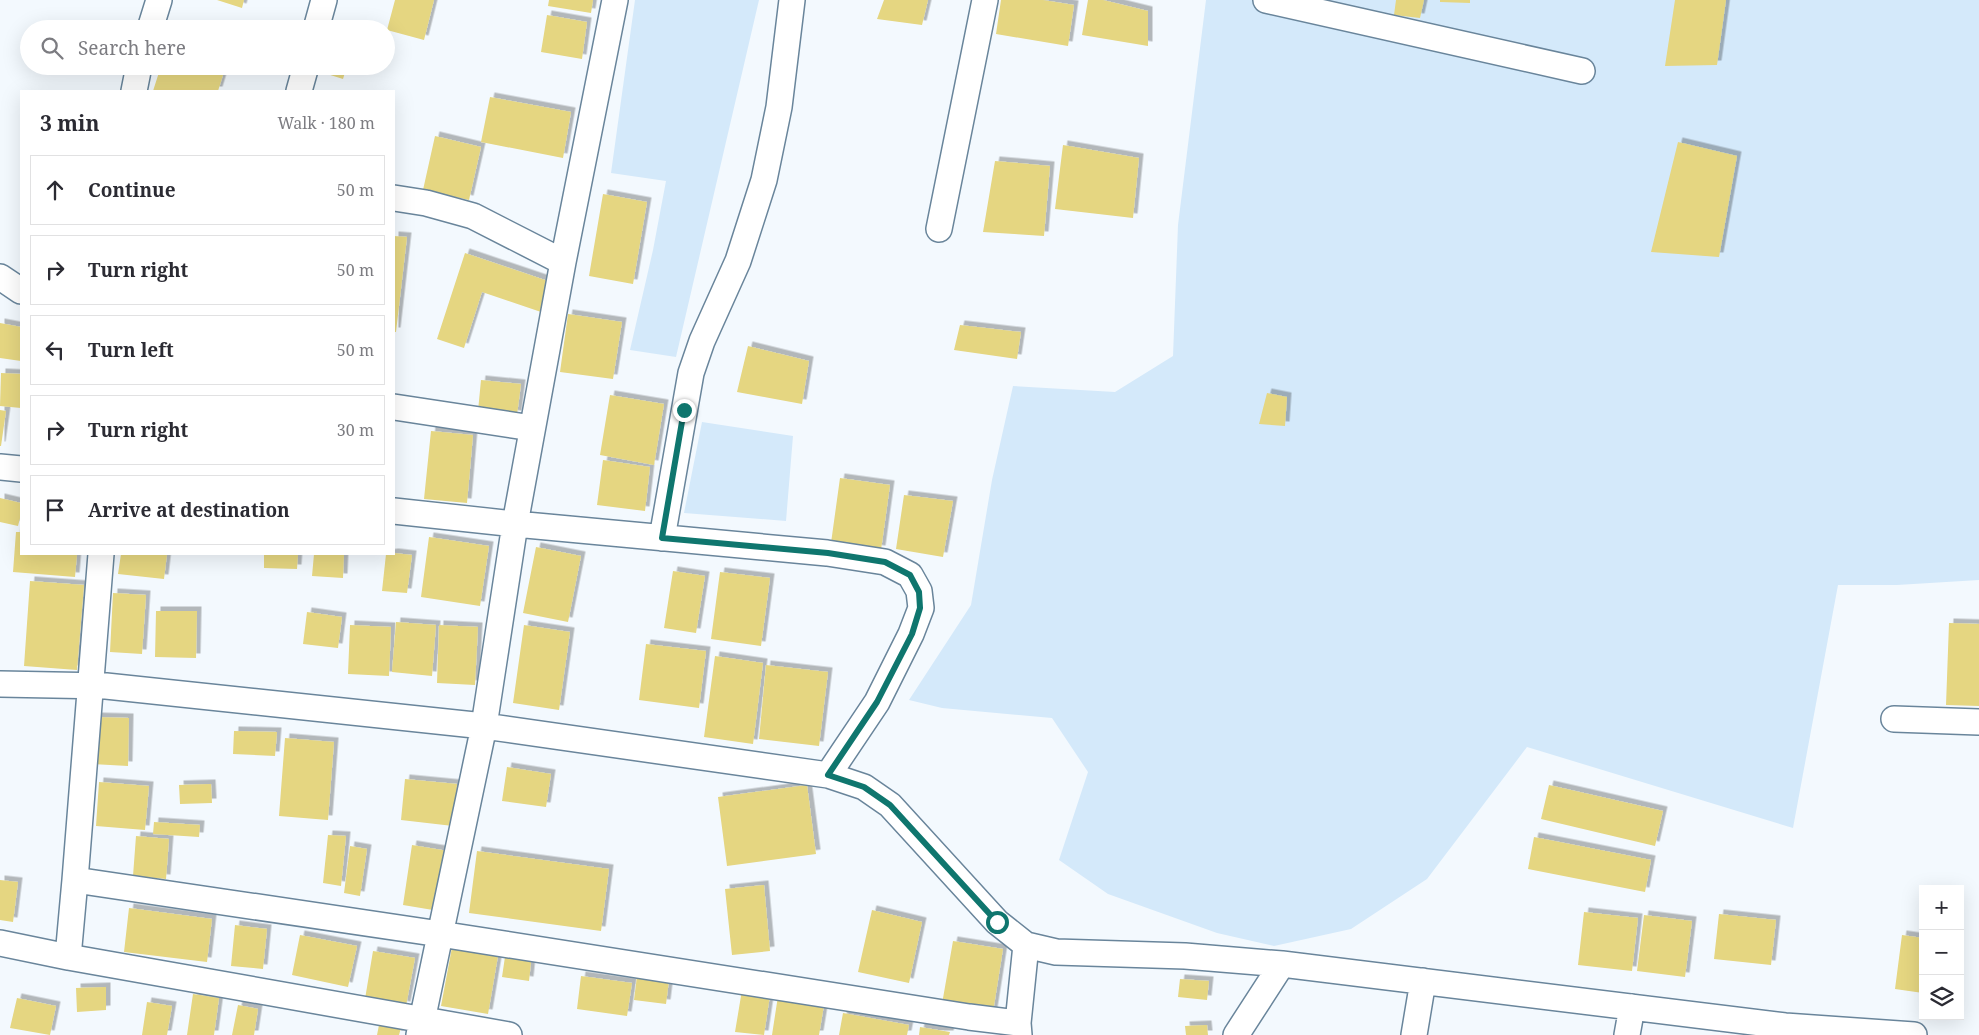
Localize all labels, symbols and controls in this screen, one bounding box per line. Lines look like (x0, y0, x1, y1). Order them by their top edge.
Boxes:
search box (20, 20, 395, 75)
icon: search (38, 34, 66, 62)
text: Search here (78, 35, 186, 61)
text: 3 min (40, 109, 99, 137)
text: Walk · 180 m (278, 112, 375, 134)
icon: ahead (41, 176, 69, 204)
text: Continue (88, 177, 176, 203)
text: 50 m (337, 179, 374, 201)
icon: right (41, 256, 69, 284)
text: Turn right (88, 257, 188, 283)
text: 50 m (337, 259, 374, 281)
icon: left (41, 336, 69, 364)
text: Turn left (88, 337, 174, 363)
text: 50 m (337, 339, 374, 361)
route end (673, 399, 696, 422)
icon: right (41, 416, 69, 444)
text: Turn right (88, 417, 188, 443)
text: 30 m (337, 419, 374, 441)
icon: arrive (41, 496, 69, 524)
text: Arrive at destination (88, 497, 290, 523)
map controls (1919, 885, 1964, 1020)
button: + (1919, 885, 1964, 930)
route start (986, 911, 1009, 934)
button: − (1919, 930, 1964, 975)
button: layers (1919, 975, 1964, 1020)

